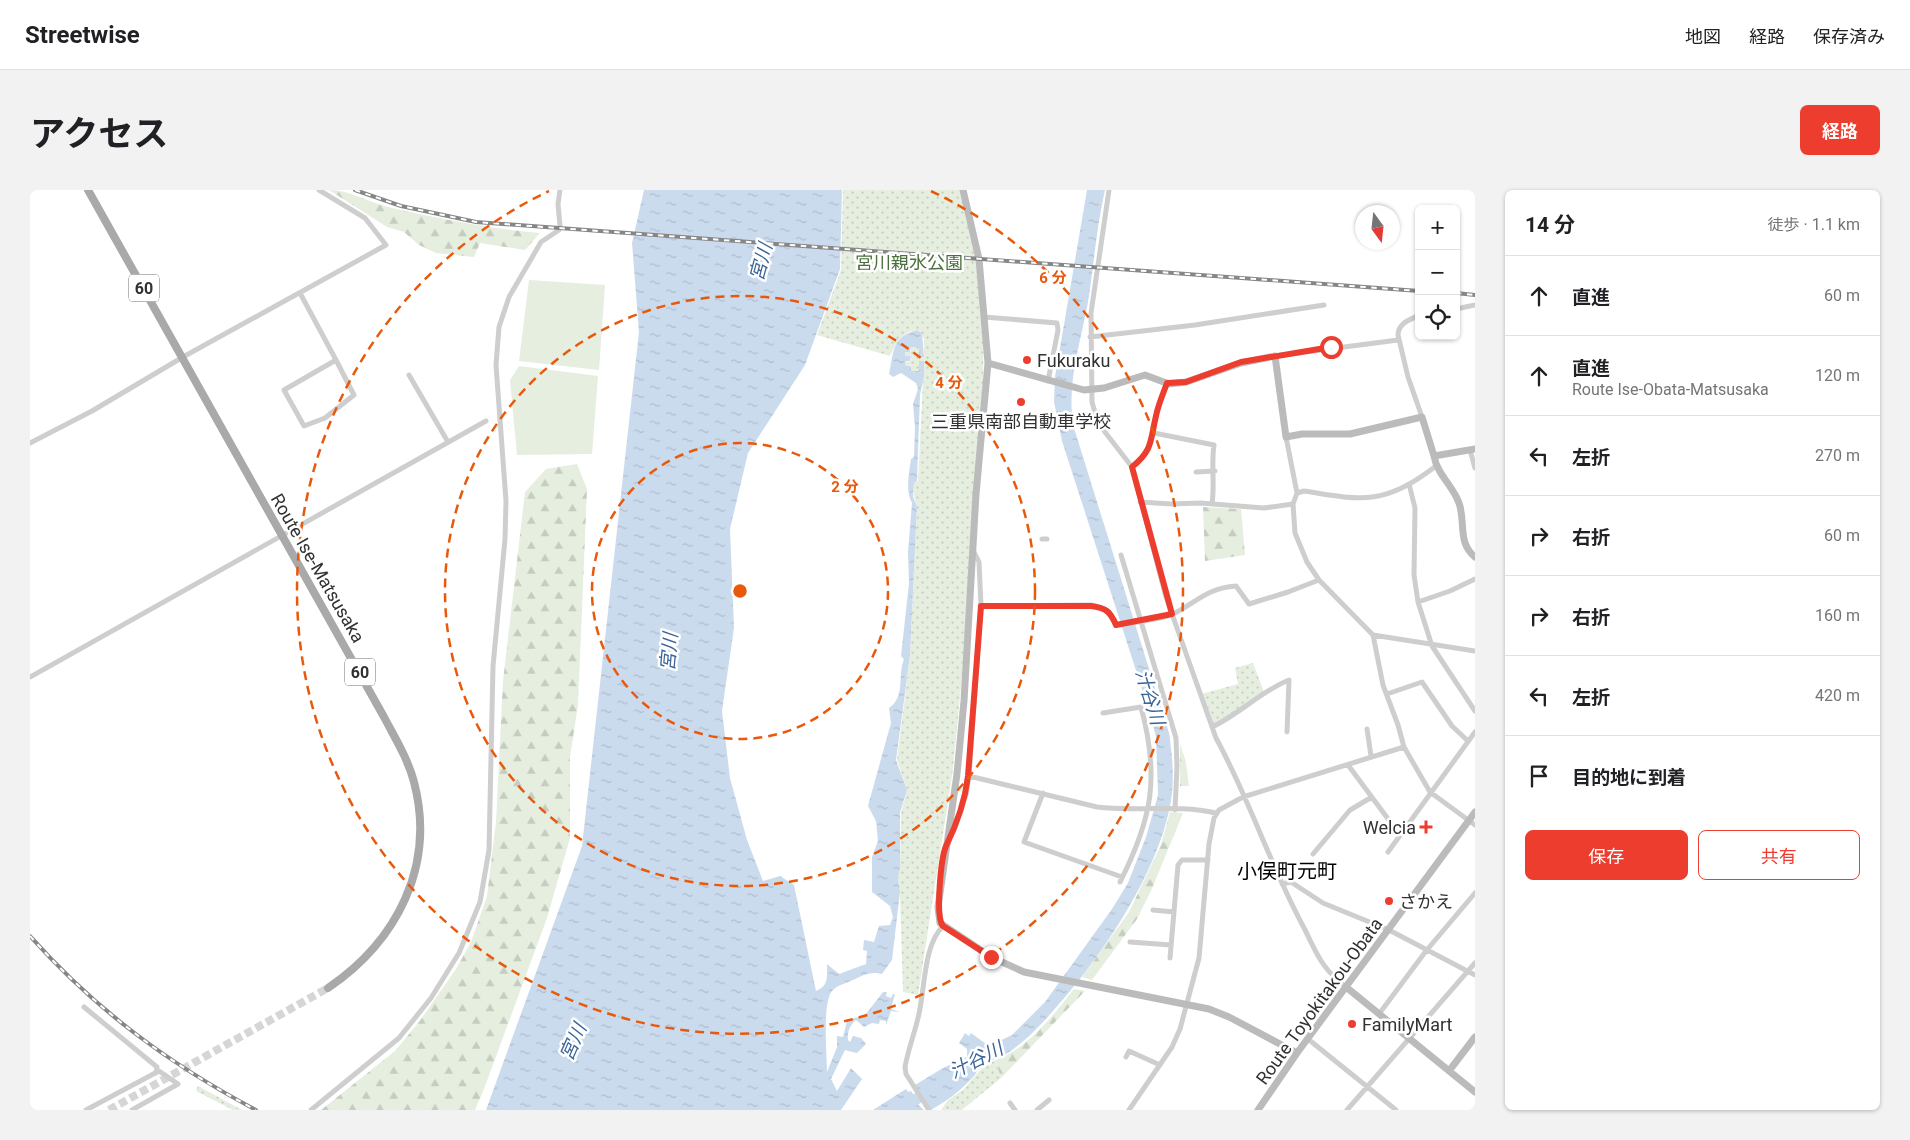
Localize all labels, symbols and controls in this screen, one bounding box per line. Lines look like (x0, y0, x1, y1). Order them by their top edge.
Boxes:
text: Streetwise (25, 21, 140, 49)
text: 地図 (1685, 26, 1721, 47)
text: 経路 (1749, 26, 1785, 47)
text: 保存済み (1813, 26, 1885, 47)
button: 経路 (1800, 105, 1880, 155)
text: アクセス (30, 114, 168, 155)
north arrow (1355, 205, 1400, 250)
map controls (1415, 205, 1460, 340)
button: + (1415, 205, 1460, 250)
text: 14 分 (1525, 213, 1575, 237)
text: 徒歩 · 1.1 km (1768, 215, 1860, 234)
water label: 宮川 (745, 239, 778, 283)
button: − (1415, 250, 1460, 295)
park label: 宮川親水公園 (855, 252, 963, 273)
text: 6 分 (1039, 269, 1067, 287)
road number: 60 (129, 275, 159, 302)
icon: ahead (1525, 282, 1553, 310)
text: 直進 (1572, 286, 1610, 309)
text: 60 m (1824, 286, 1860, 305)
button: locate (1415, 295, 1460, 340)
route start (1320, 336, 1343, 359)
place label: Fukuraku (1037, 350, 1110, 371)
marker: Fukuraku (1021, 354, 1033, 366)
text: 直進 (1572, 357, 1610, 380)
icon: ahead (1525, 362, 1553, 390)
text: 120 m (1815, 366, 1860, 385)
text: 4 分 (935, 374, 963, 392)
text: Route Ise-Obata-Matsusaka (1572, 380, 1769, 399)
marker: 三重県南部自動車学校 (1015, 396, 1027, 408)
place label: 三重県南部自動車学校 (931, 411, 1111, 432)
icon: left (1525, 442, 1553, 470)
text: 左折 (1572, 446, 1610, 469)
text: 270 m (1815, 446, 1860, 465)
text: 2 分 (831, 478, 859, 496)
street label: Route Ise-Matsusaka (267, 490, 369, 646)
icon: right (1525, 522, 1553, 550)
text: 右折 (1572, 526, 1610, 549)
text: 60 m (1824, 526, 1860, 545)
centre of rings (731, 582, 749, 600)
icon: right (1525, 602, 1553, 630)
text: 右折 (1572, 606, 1610, 629)
text: 160 m (1815, 606, 1860, 625)
water label: 宮川 (656, 630, 682, 672)
road number: 60 (345, 658, 375, 686)
water label: 汁谷川 (1131, 666, 1170, 730)
icon: left (1525, 682, 1553, 710)
text: 左折 (1572, 686, 1610, 709)
text: 420 m (1815, 686, 1860, 705)
icon: arrive (1525, 762, 1553, 790)
text: 目的地に到着 (1572, 766, 1686, 789)
place label: Welcia (1363, 817, 1416, 838)
marker: Welcia (1420, 821, 1432, 833)
button: 保存 (1525, 830, 1688, 880)
button: 共有 (1698, 830, 1860, 880)
district label: 小俣町元町 (1237, 859, 1337, 883)
place label: さかえ (1399, 891, 1453, 912)
marker: さかえ (1383, 895, 1395, 907)
street label: Route Toyokitakou-Obata (1251, 914, 1387, 1088)
route end (980, 946, 1003, 969)
place label: FamilyMart (1362, 1014, 1453, 1035)
water label: 宮川 (555, 1018, 592, 1064)
marker: FamilyMart (1346, 1018, 1358, 1030)
water label: 汁谷川 (945, 1036, 1008, 1083)

